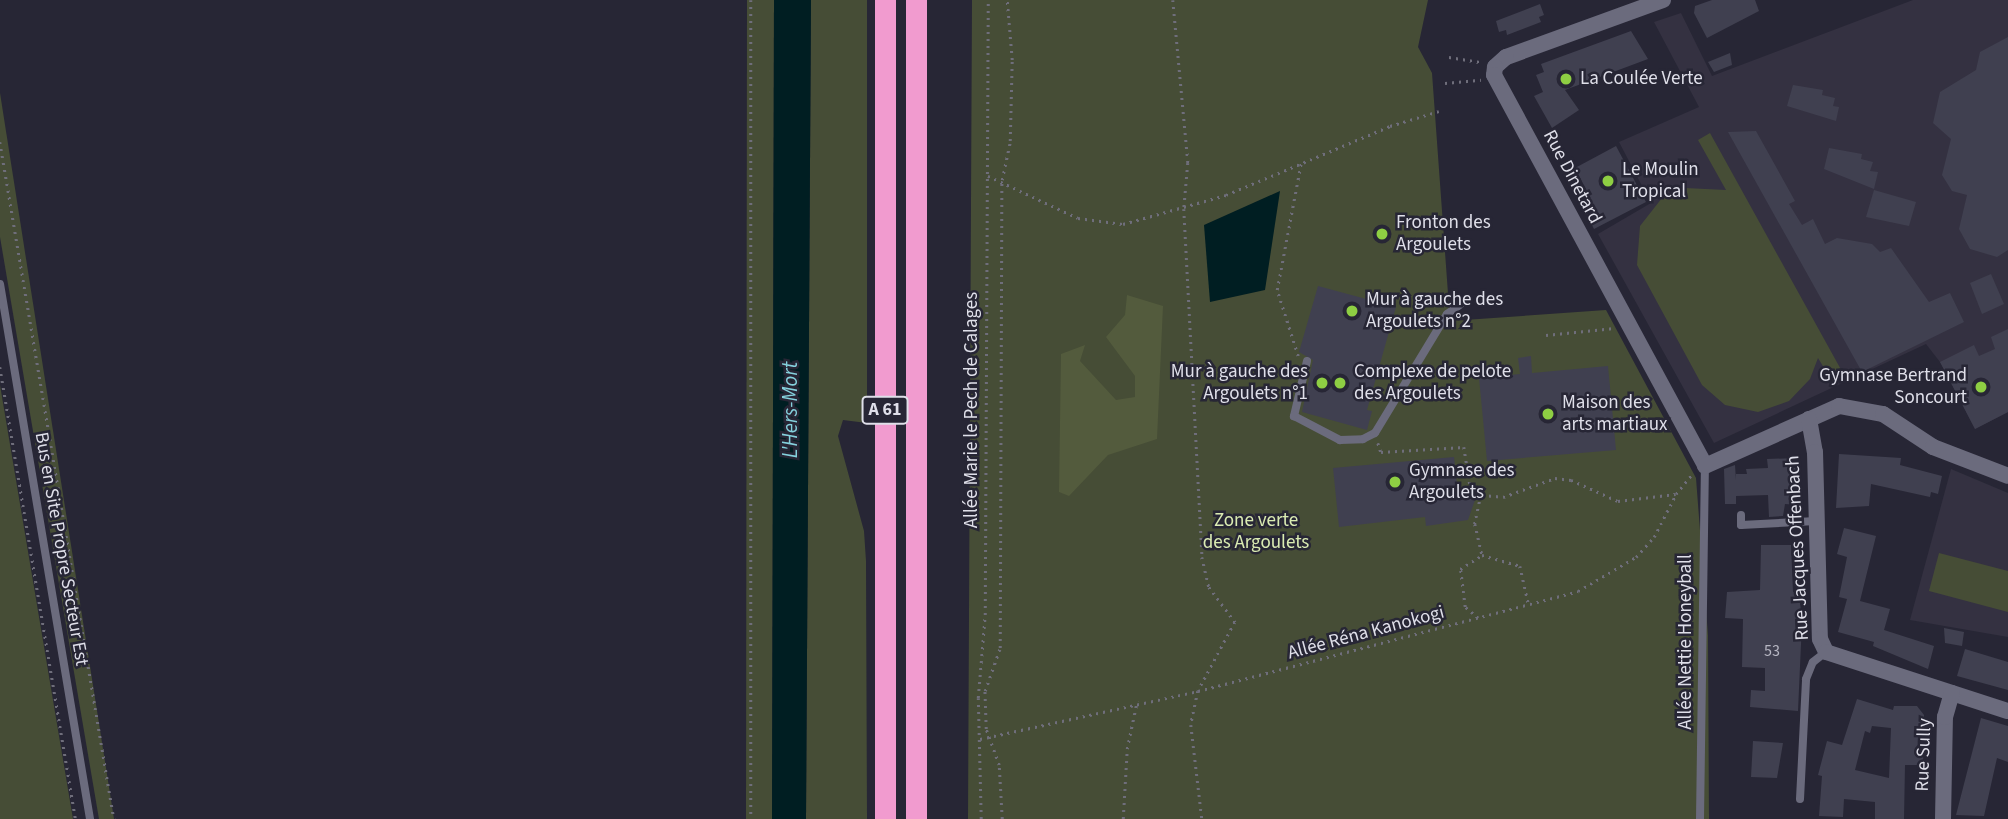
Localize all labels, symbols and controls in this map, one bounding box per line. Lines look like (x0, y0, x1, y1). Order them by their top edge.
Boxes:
place label: La Coulée Verte (1580, 68, 1703, 90)
marker: La Coulée Verte (1558, 71, 1574, 87)
street label: Rue Dinetard (1538, 126, 1606, 228)
place label: Le Moulin Tropical (1622, 159, 1699, 203)
marker: Le Moulin Tropical (1600, 173, 1616, 189)
place label: Fronton des Argoulets (1396, 212, 1491, 256)
marker: Fronton des Argoulets (1374, 226, 1390, 242)
place label: Mur à gauche des Argoulets n°2 (1366, 289, 1503, 333)
street label: Allée Marie le Pech de Calages (961, 292, 983, 528)
marker: Mur à gauche des Argoulets n°2 (1344, 303, 1360, 319)
place label: Mur à gauche des Argoulets n°1 (1171, 361, 1308, 405)
place label: Complexe de pelote des Argoulets (1354, 361, 1511, 405)
water label: L'Hers-Mort (777, 362, 803, 458)
place label: Gymnase Bertrand Soncourt (1819, 365, 1967, 409)
marker: Mur à gauche des Argoulets n°1 (1314, 375, 1330, 391)
marker: Complexe de pelote des Argoulets (1332, 375, 1348, 391)
marker: Gymnase Bertrand Soncourt (1973, 379, 1989, 395)
place label: Maison des arts martiaux (1562, 392, 1668, 436)
road number: A 61 (860, 396, 910, 424)
marker: Maison des arts martiaux (1540, 406, 1556, 422)
street label: Bus en Site Propre Secteur Est (29, 430, 93, 668)
street label: Rue Jacques Offenbach (1782, 455, 1814, 641)
place label: Gymnase des Argoulets (1409, 460, 1514, 504)
marker: Gymnase des Argoulets (1387, 474, 1403, 490)
park label: Zone verte des Argoulets (1203, 510, 1309, 554)
street label: Allée Nettie Honeyball (1675, 554, 1697, 730)
street label: Allée Réna Kanokogi (1285, 601, 1447, 665)
house number: 53 (1764, 641, 1780, 661)
street label: Rue Sully (1911, 718, 1937, 792)

